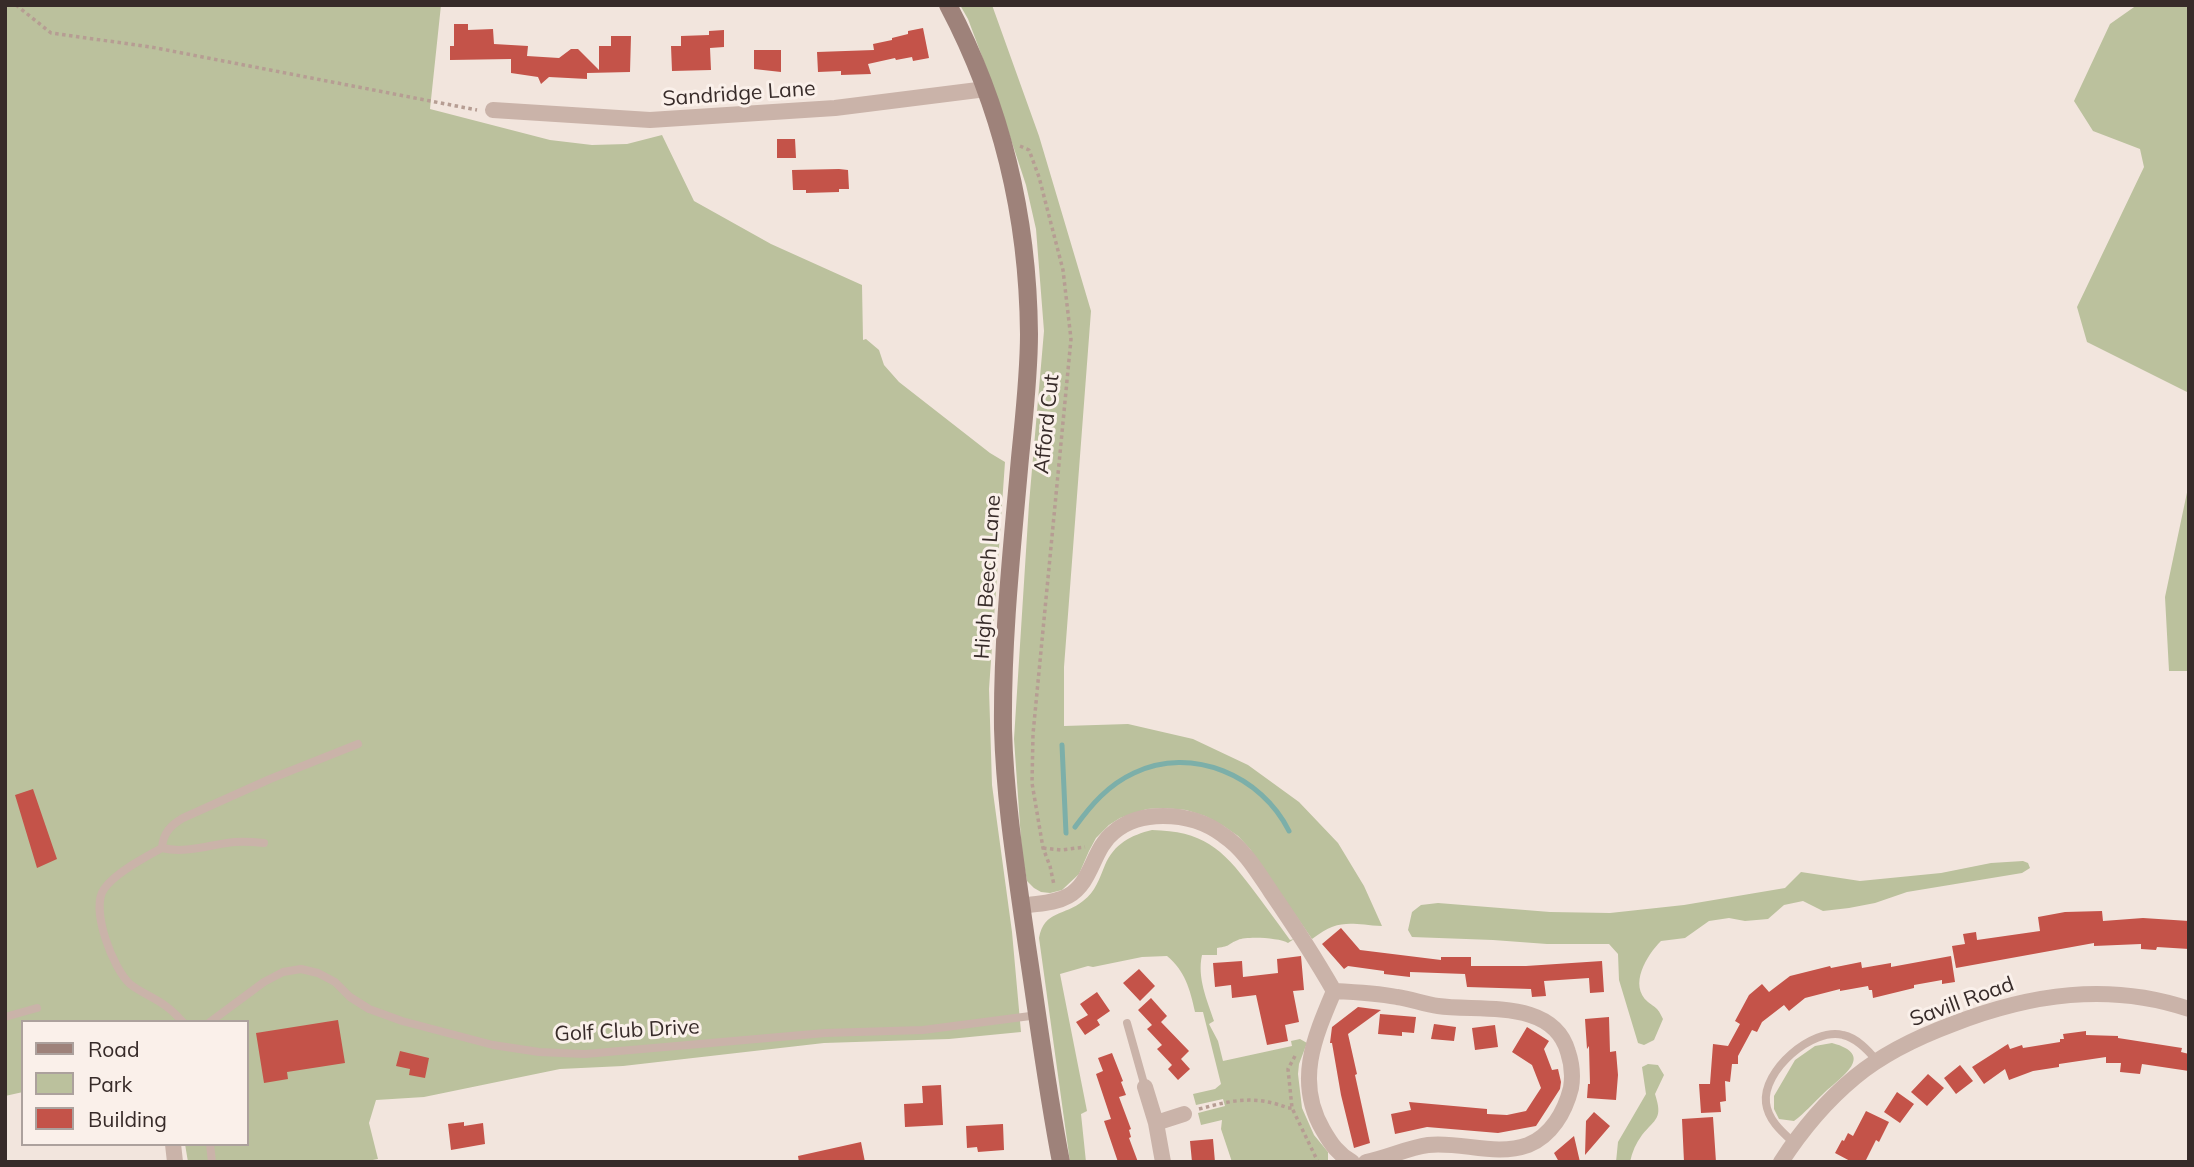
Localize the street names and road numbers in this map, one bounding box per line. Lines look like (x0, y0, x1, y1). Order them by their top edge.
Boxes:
street label: Sandridge Lane (662, 76, 816, 112)
street label: Afford Cut (1029, 373, 1065, 475)
street label: High Beech Lane (970, 494, 1006, 660)
street label: Savill Road (1907, 972, 2017, 1032)
street label: Golf Club Drive (554, 1015, 700, 1047)

